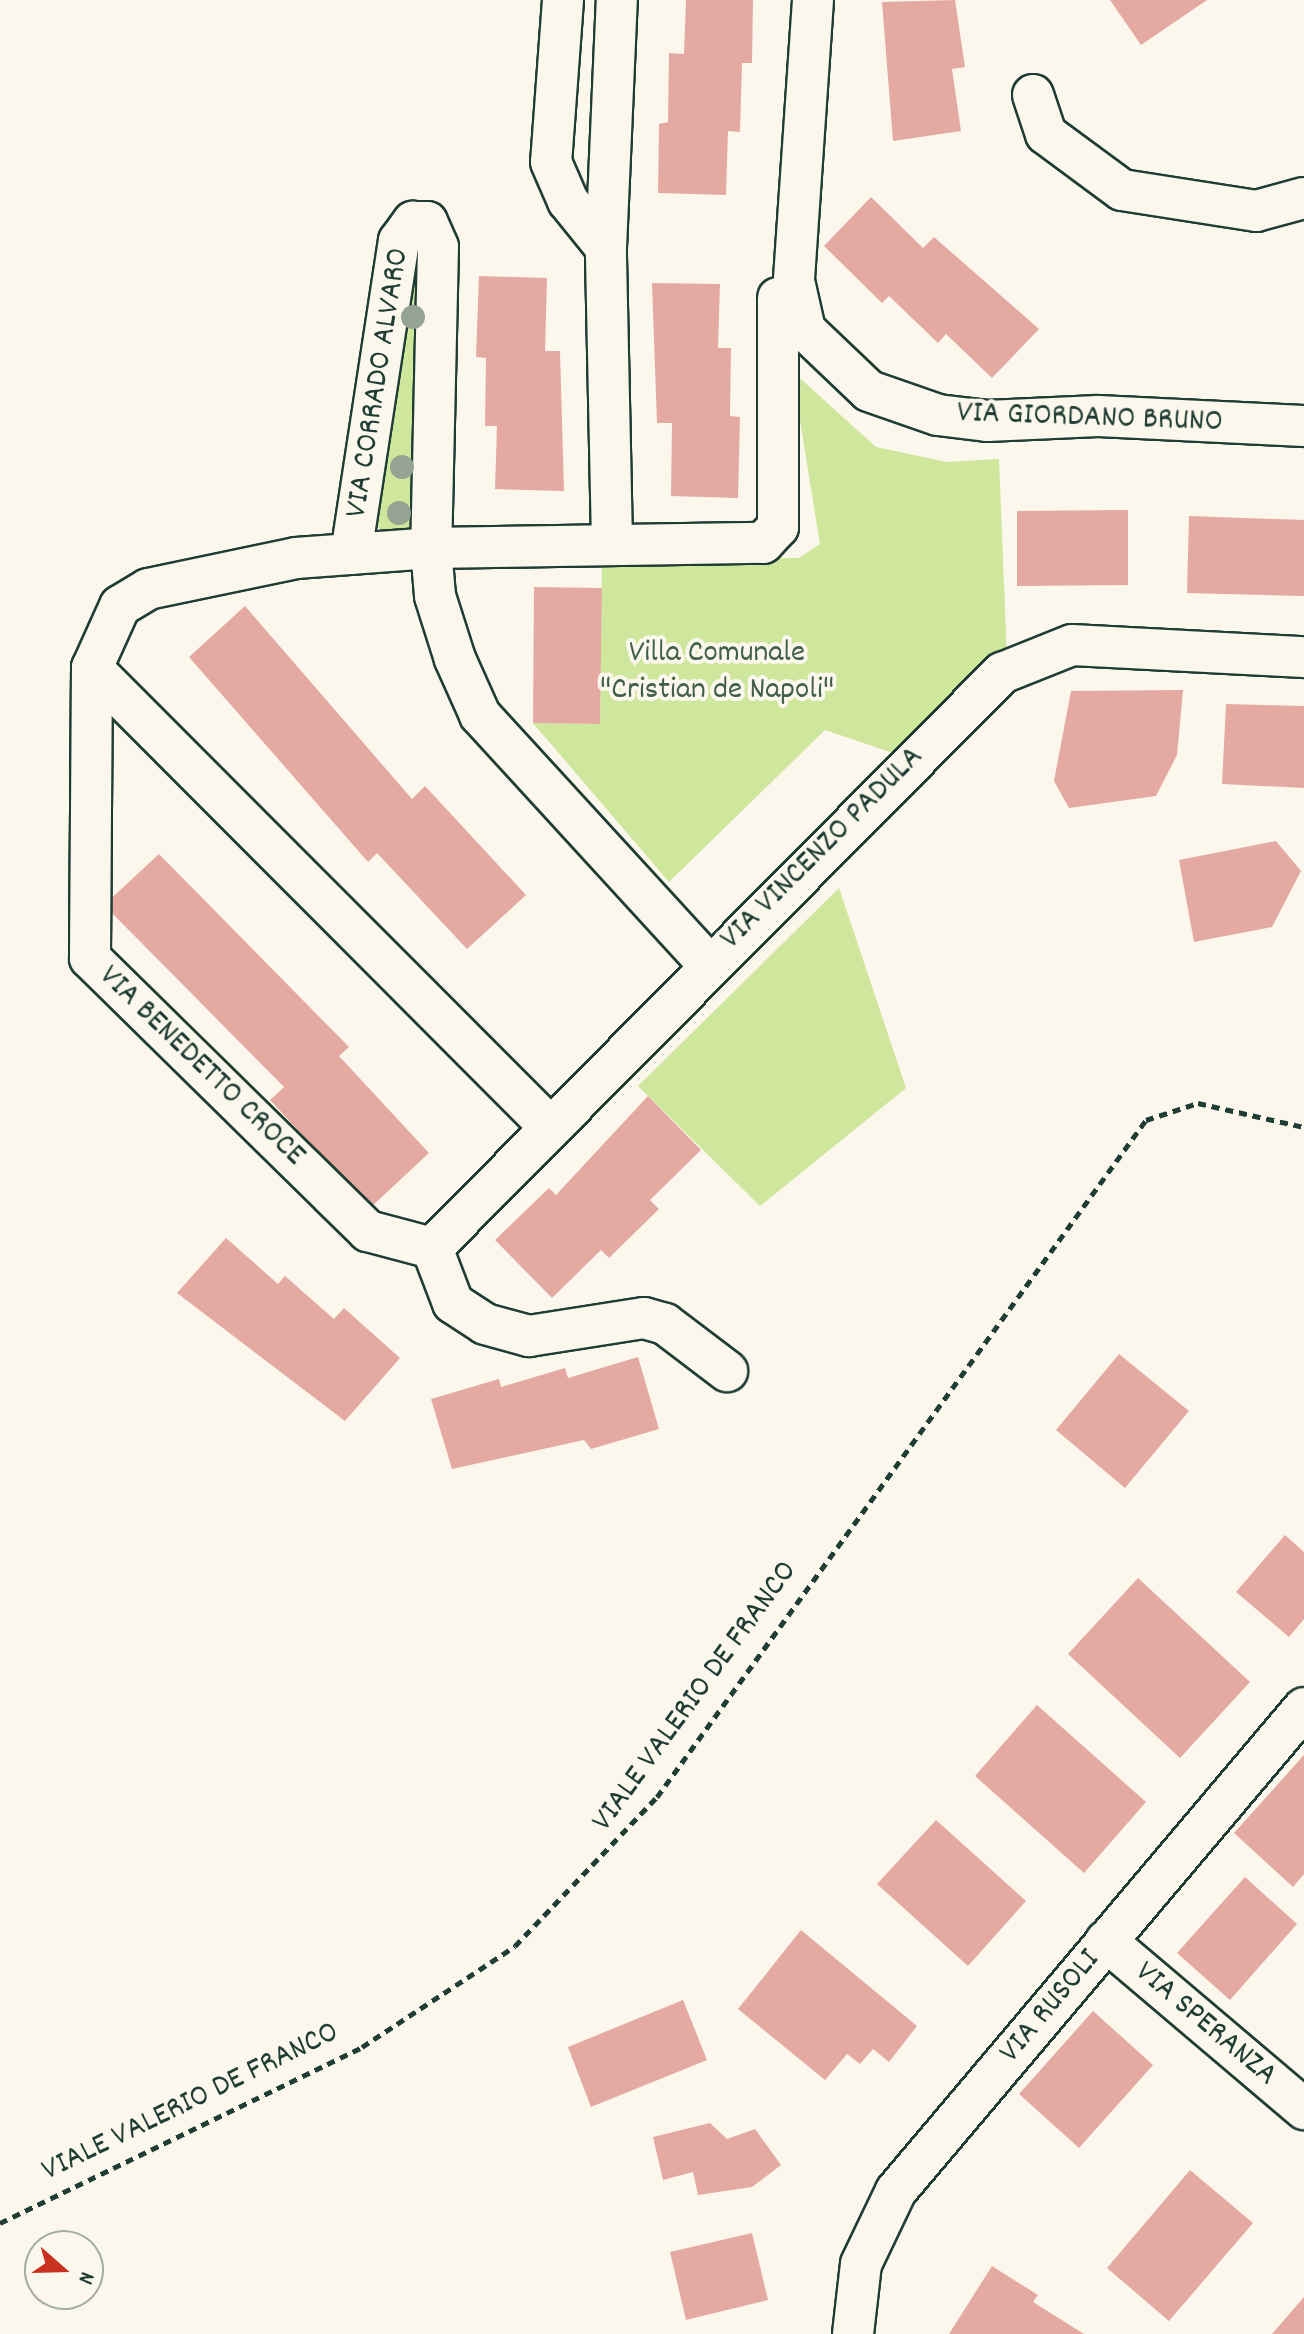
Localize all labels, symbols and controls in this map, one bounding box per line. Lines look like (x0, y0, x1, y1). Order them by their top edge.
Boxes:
street label: VIA CORRADO ALVARO (339, 245, 419, 521)
street label: VIA GIORDANO BRUNO (956, 395, 1224, 443)
park label: Villa Comunale "Cristian de Napoli" (600, 636, 834, 711)
street label: VIA VINCENZO PADULA (713, 739, 933, 959)
street label: VIA BENEDETTO CROCE (90, 959, 312, 1175)
street label: VIALE VALERIO DE FRANCO (585, 1554, 807, 1840)
street label: VIA RUSOLI (992, 1942, 1110, 2072)
street label: VIA SPERANZA (1126, 1954, 1284, 2096)
street label: VIALE VALERIO DE FRANCO (36, 2014, 346, 2192)
north arrow (24, 2230, 104, 2310)
text: N (69, 2267, 102, 2288)

